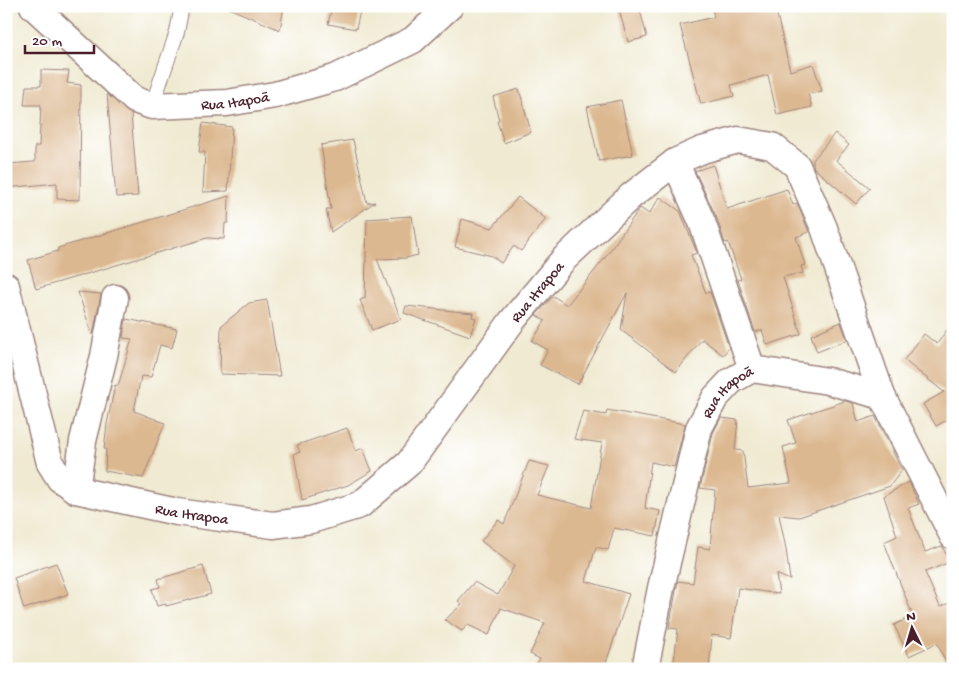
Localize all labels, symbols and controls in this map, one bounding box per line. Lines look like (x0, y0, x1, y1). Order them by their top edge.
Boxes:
scale bar (25, 22, 94, 54)
text: 20 m (32, 33, 62, 51)
street label: Rua Itapoã (201, 89, 271, 115)
street label: Rua Itrapoa (508, 258, 569, 327)
street label: Rua Itapoã (699, 363, 758, 422)
street label: Rua Itrapoa (153, 501, 230, 530)
north arrow (886, 602, 936, 652)
text: N (906, 609, 916, 626)

